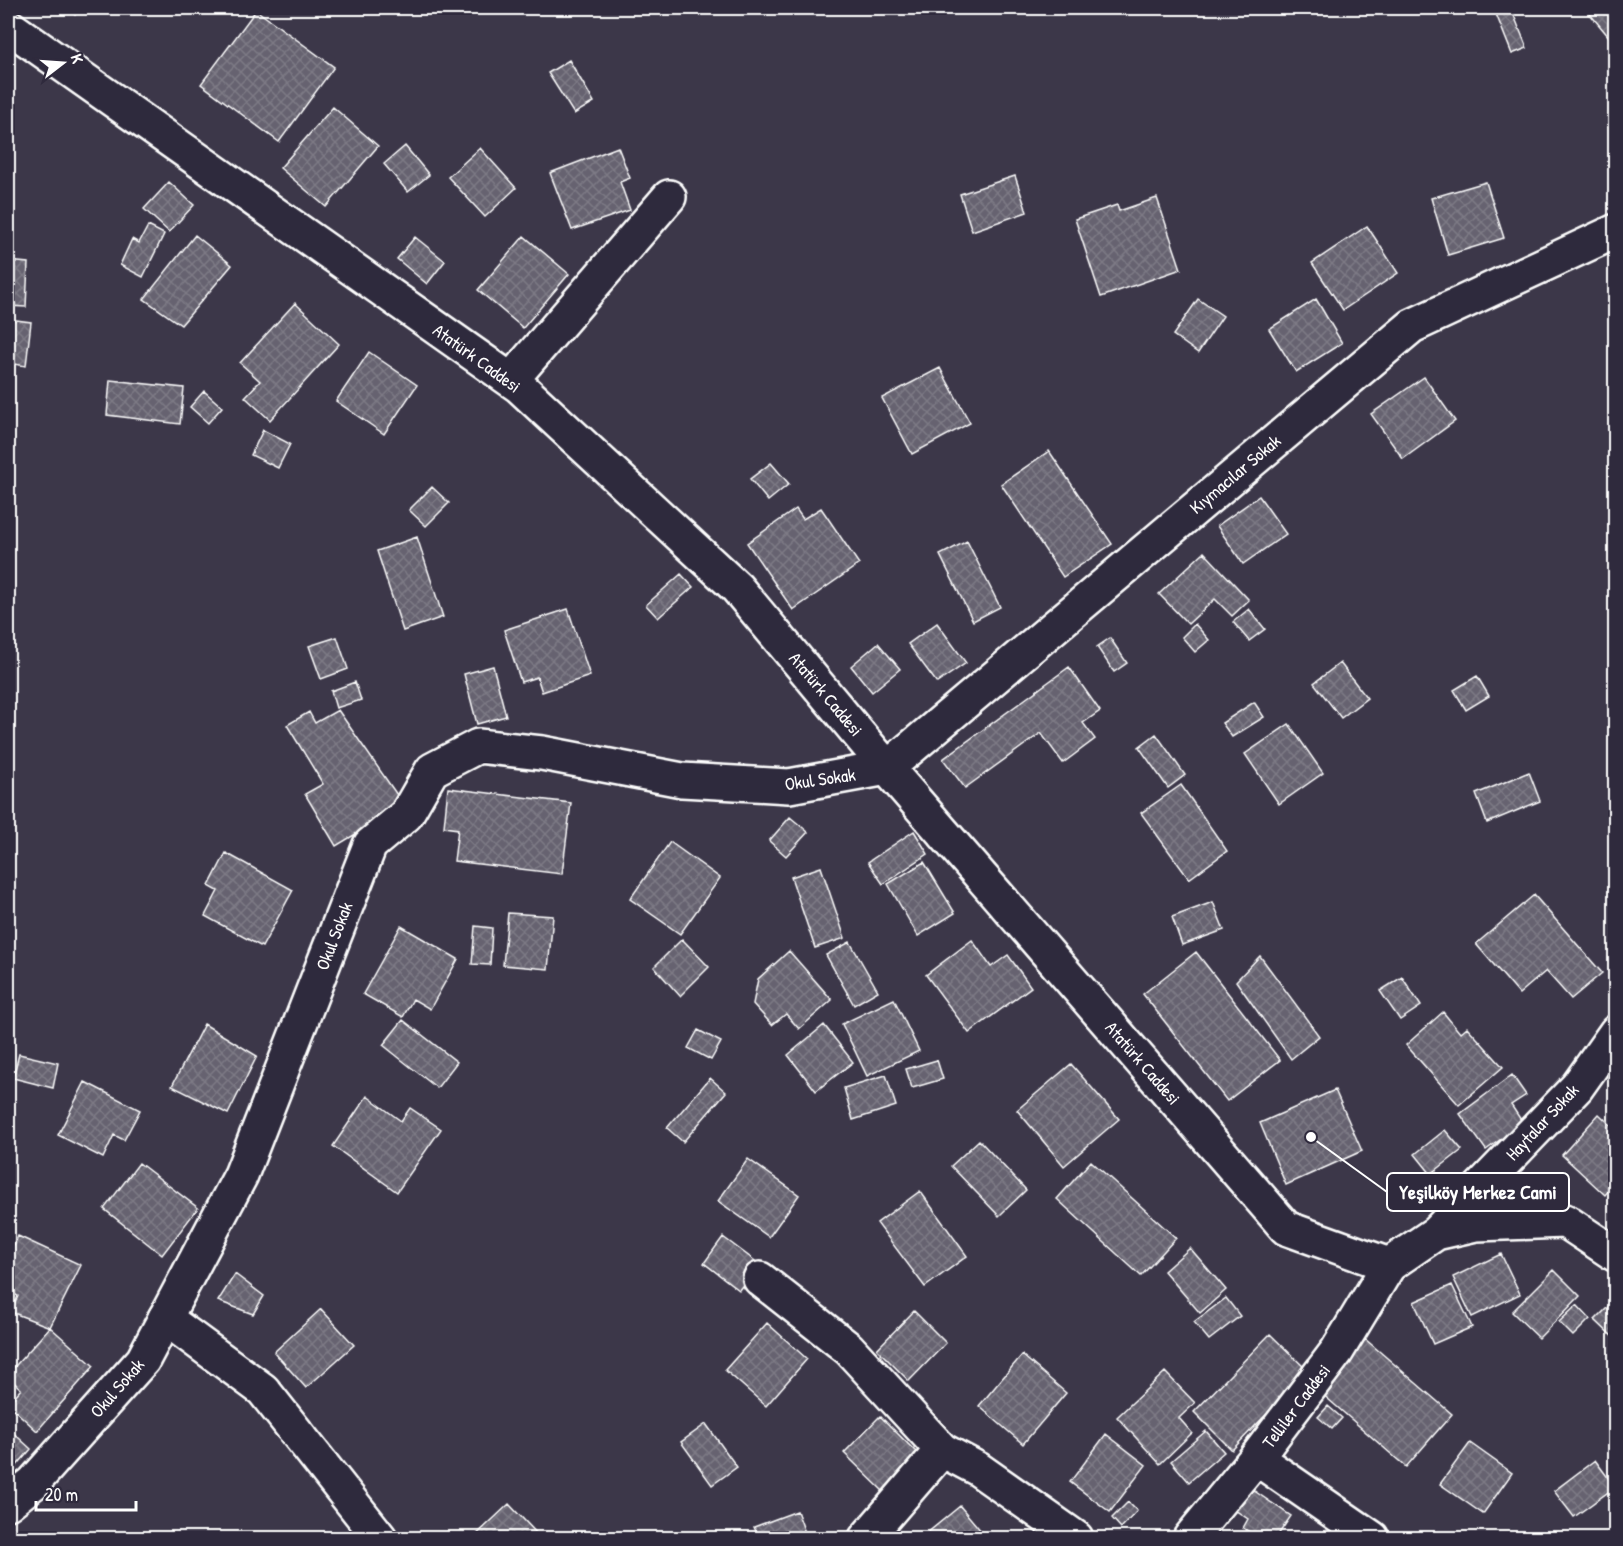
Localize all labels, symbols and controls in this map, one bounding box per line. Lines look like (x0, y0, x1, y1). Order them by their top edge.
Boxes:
north arrow (33, 33, 93, 93)
text: K (66, 51, 89, 66)
street label: Atatürk Caddesi (428, 318, 526, 398)
street label: Kıymacılar Sokak (1184, 428, 1286, 520)
street label: Atatürk Caddesi (783, 646, 869, 742)
street label: Okul Sokak (783, 762, 857, 796)
street label: Okul Sokak (310, 898, 359, 974)
street label: Atatürk Caddesi (1100, 1016, 1186, 1110)
street label: Haytalar Sokak (1500, 1078, 1584, 1166)
callout: Yeşilköy Merkez Cami (1387, 1173, 1569, 1211)
text: Yeşilköy Merkez Cami (1399, 1178, 1557, 1206)
street label: Okul Sokak (84, 1353, 150, 1423)
street label: Telliler Caddesi (1256, 1359, 1336, 1453)
scale bar (36, 1474, 136, 1512)
text: 20 m (45, 1482, 78, 1507)

